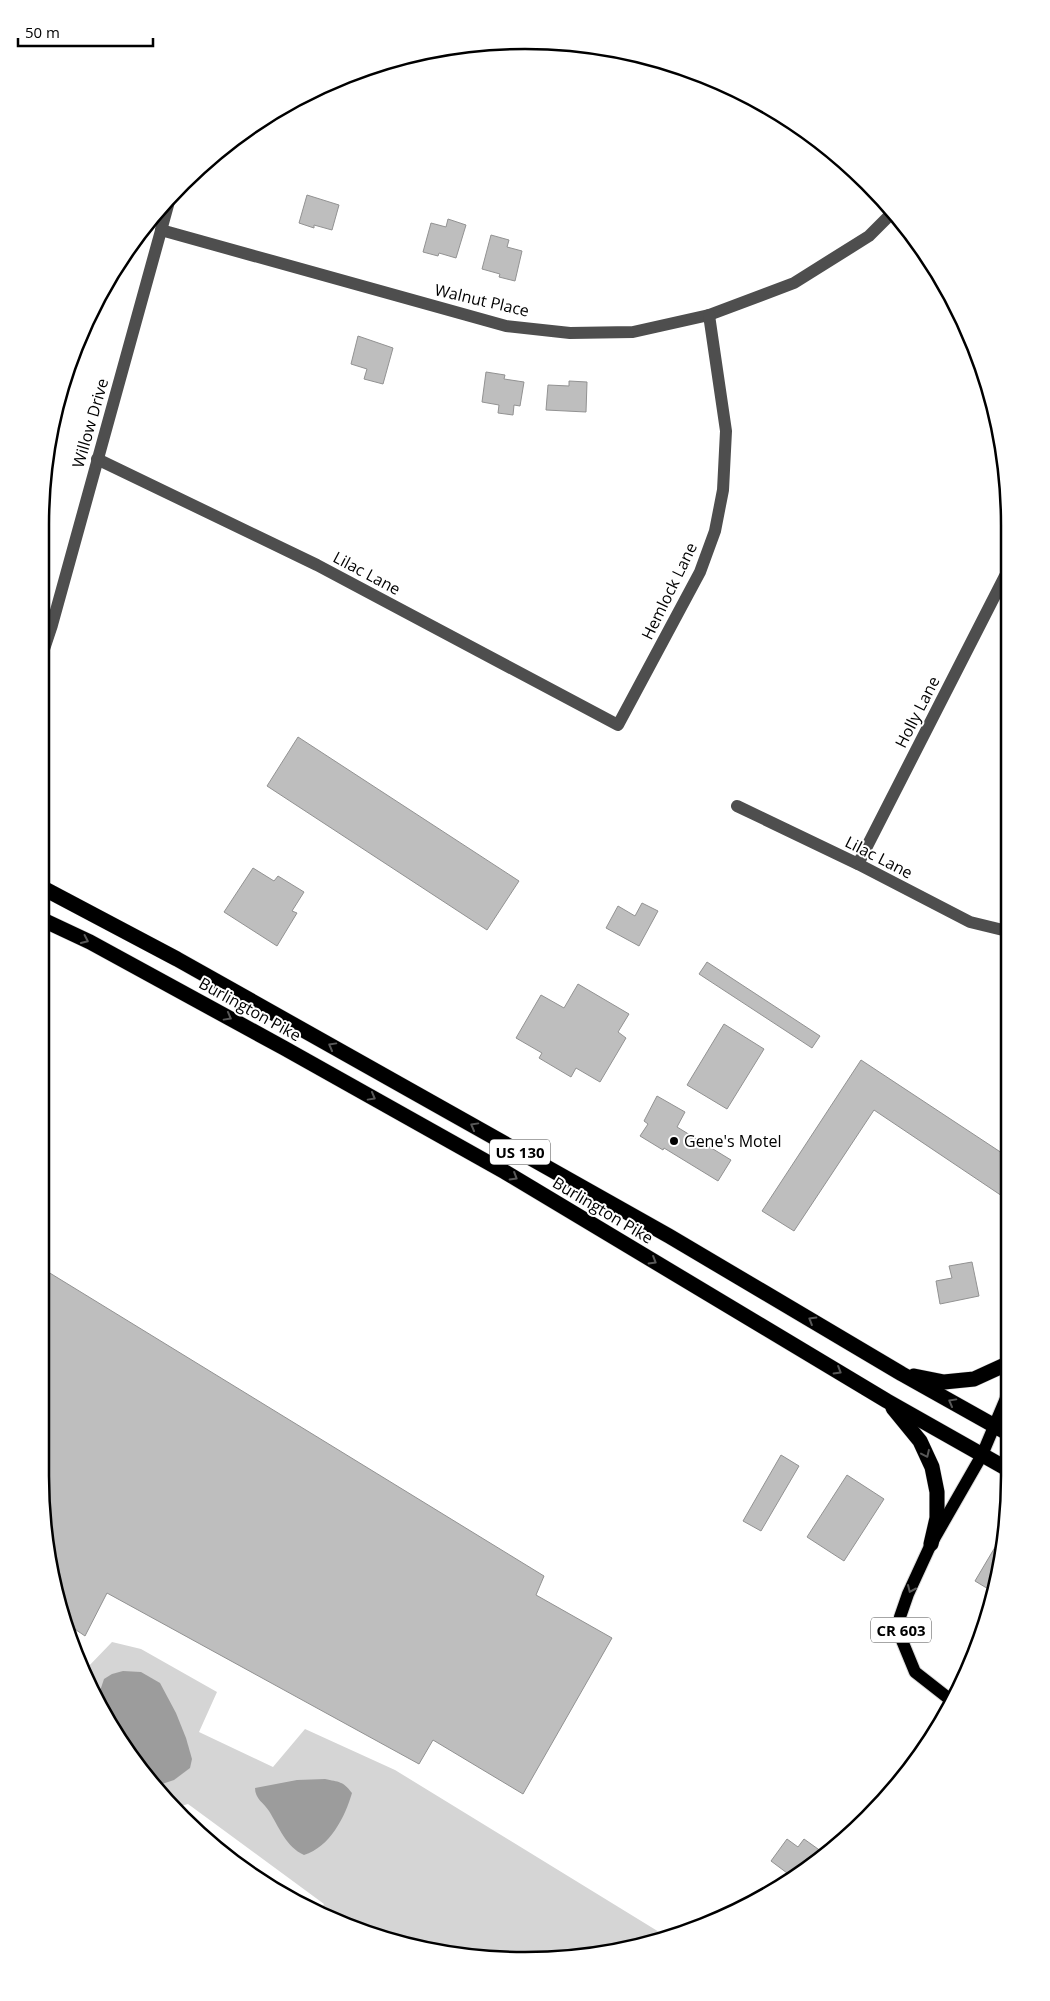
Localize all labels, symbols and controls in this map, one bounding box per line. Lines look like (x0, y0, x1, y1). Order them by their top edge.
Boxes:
scale bar (18, 15, 152, 47)
text: 50 m (25, 22, 60, 42)
street label: Walnut Place (433, 278, 531, 322)
street label: Willow Drive (67, 376, 113, 470)
street label: Hemlock Lane (636, 539, 702, 643)
street label: Lilac Lane (330, 546, 404, 600)
street label: Holly Lane (890, 672, 944, 752)
street label: Lilac Lane (841, 831, 917, 883)
one-way arrow (80, 933, 89, 944)
street label: Burlington Pike (195, 972, 305, 1046)
one-way arrow (222, 1011, 231, 1021)
one-way arrow (328, 1042, 337, 1052)
one-way arrow (367, 1091, 376, 1101)
one-way arrow (470, 1122, 479, 1132)
place label: Gene's Motel (684, 1130, 781, 1152)
marker: Gene's Motel (668, 1135, 680, 1147)
road number: US 130 (490, 1140, 550, 1164)
one-way arrow (508, 1171, 517, 1181)
street label: Burlington Pike (549, 1171, 657, 1249)
one-way arrow (648, 1254, 657, 1264)
one-way arrow (808, 1317, 817, 1327)
one-way arrow (832, 1365, 841, 1375)
one-way arrow (948, 1398, 957, 1408)
one-way arrow (920, 1448, 930, 1457)
one-way arrow (906, 1584, 917, 1593)
road number: CR 603 (871, 1618, 931, 1642)

